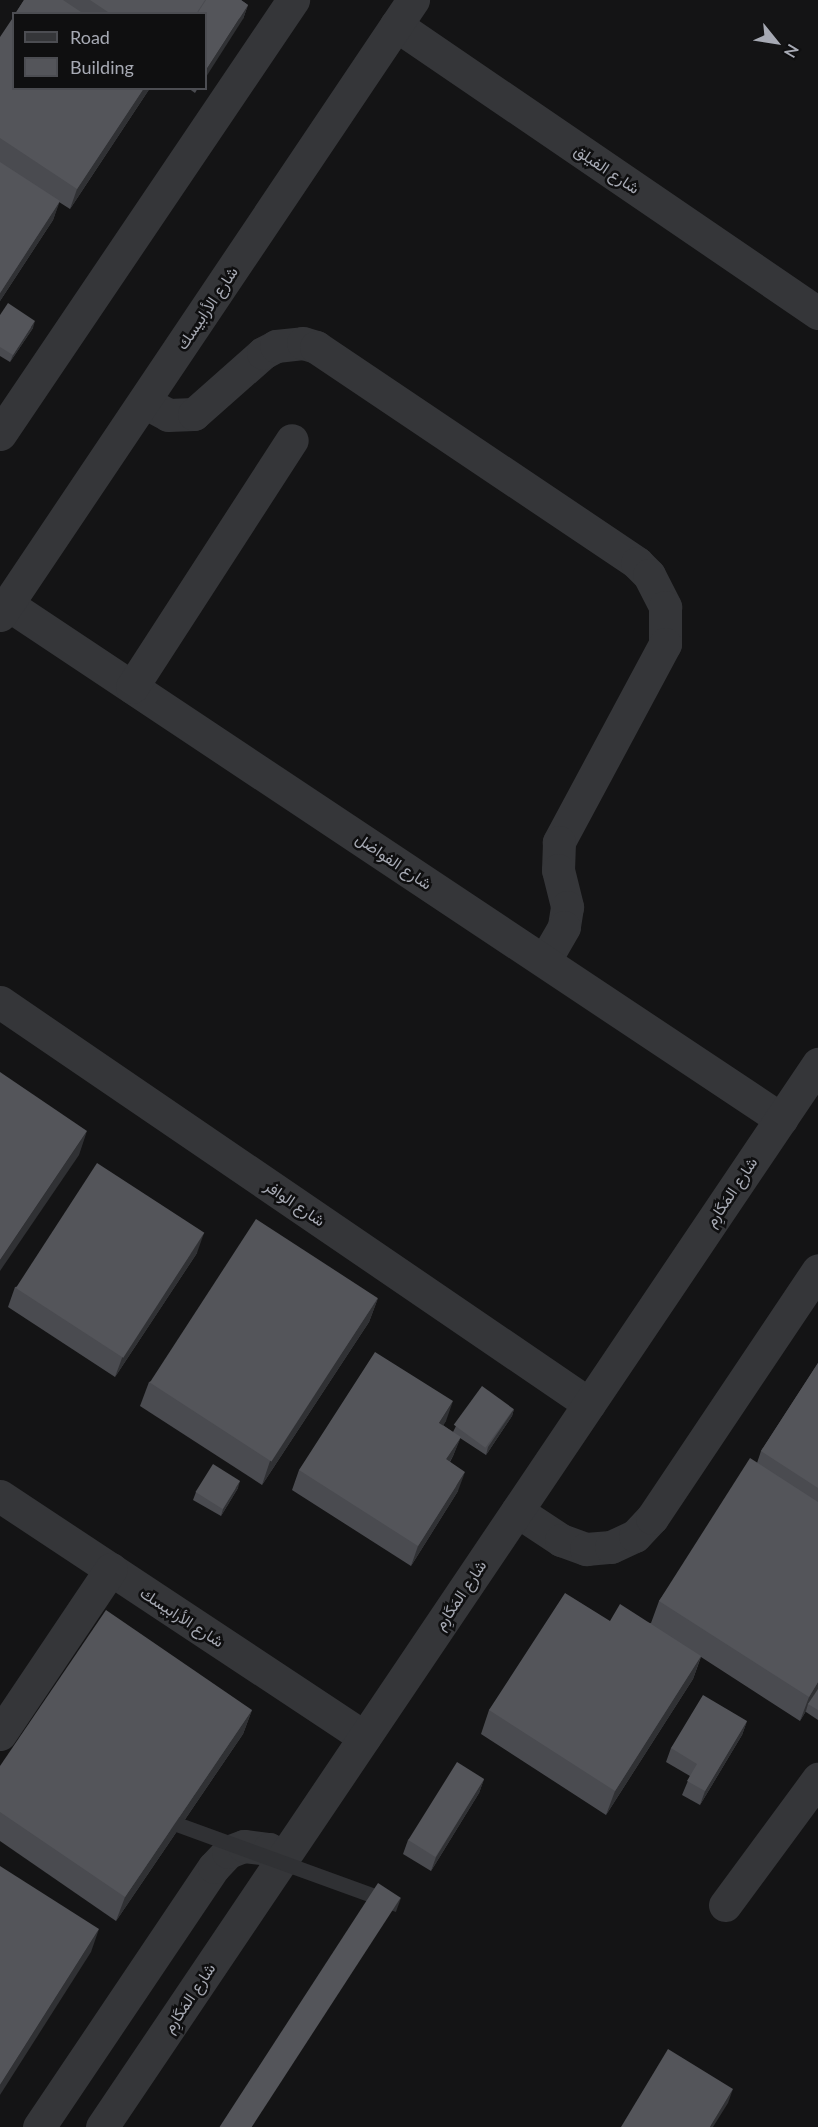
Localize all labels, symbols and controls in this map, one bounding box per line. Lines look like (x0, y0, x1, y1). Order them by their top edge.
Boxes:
legend (12, 12, 207, 90)
north arrow (746, 12, 806, 72)
text: Road (70, 26, 110, 48)
text: N (781, 41, 803, 61)
text: Building (70, 56, 134, 78)
street label: شارع الفيلق (571, 140, 643, 198)
street label: شارع الأرابيسك (172, 263, 242, 353)
street label: شارع الفواضل (352, 829, 436, 893)
street label: شارع المَكَارِم (701, 1154, 761, 1230)
street label: شارع الوافر (261, 1176, 329, 1230)
street label: شارع المَكَارِم (430, 1557, 490, 1633)
street label: شارع الأرابيسك (137, 1583, 227, 1651)
street label: شارع المَكَارِم (159, 1960, 219, 2036)

